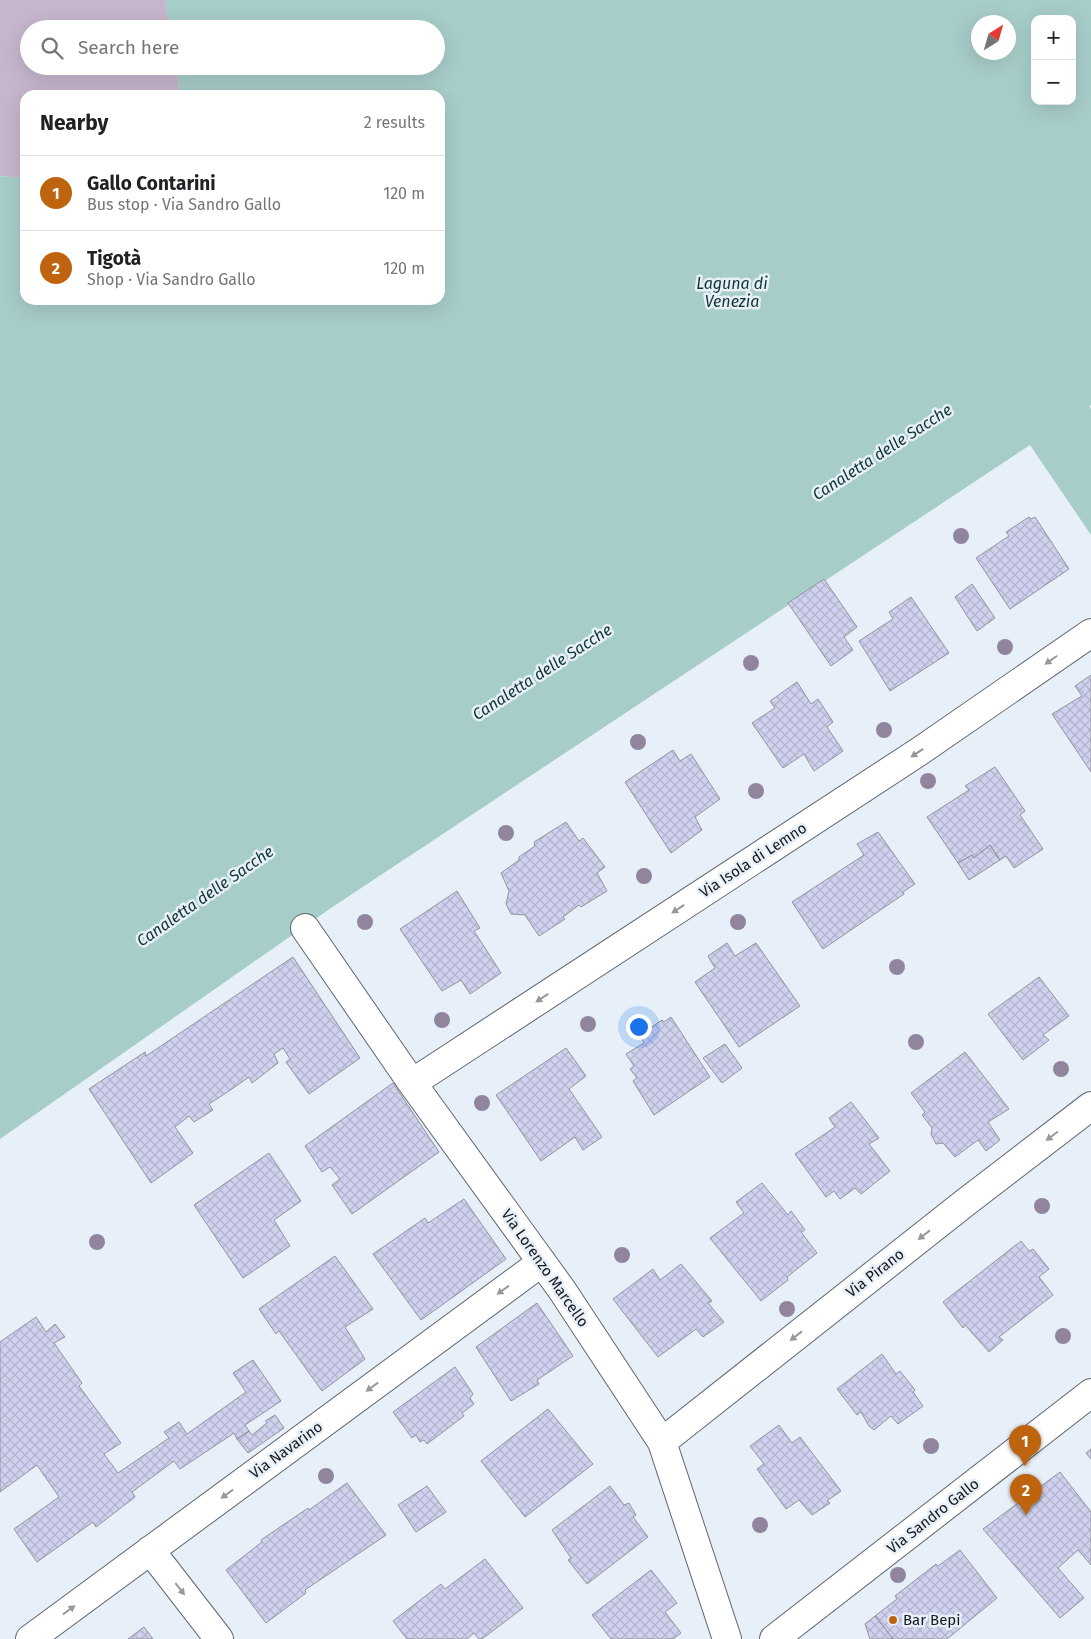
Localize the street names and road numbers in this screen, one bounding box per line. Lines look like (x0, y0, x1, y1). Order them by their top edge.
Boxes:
street label: Via Isola di Lemno (696, 819, 810, 901)
street label: Via Lorenzo Marcello (498, 1206, 592, 1330)
street label: Via Pirano (842, 1245, 908, 1301)
street label: Via Navarino (246, 1418, 326, 1482)
street label: Via Sandro Gallo (883, 1474, 983, 1558)

